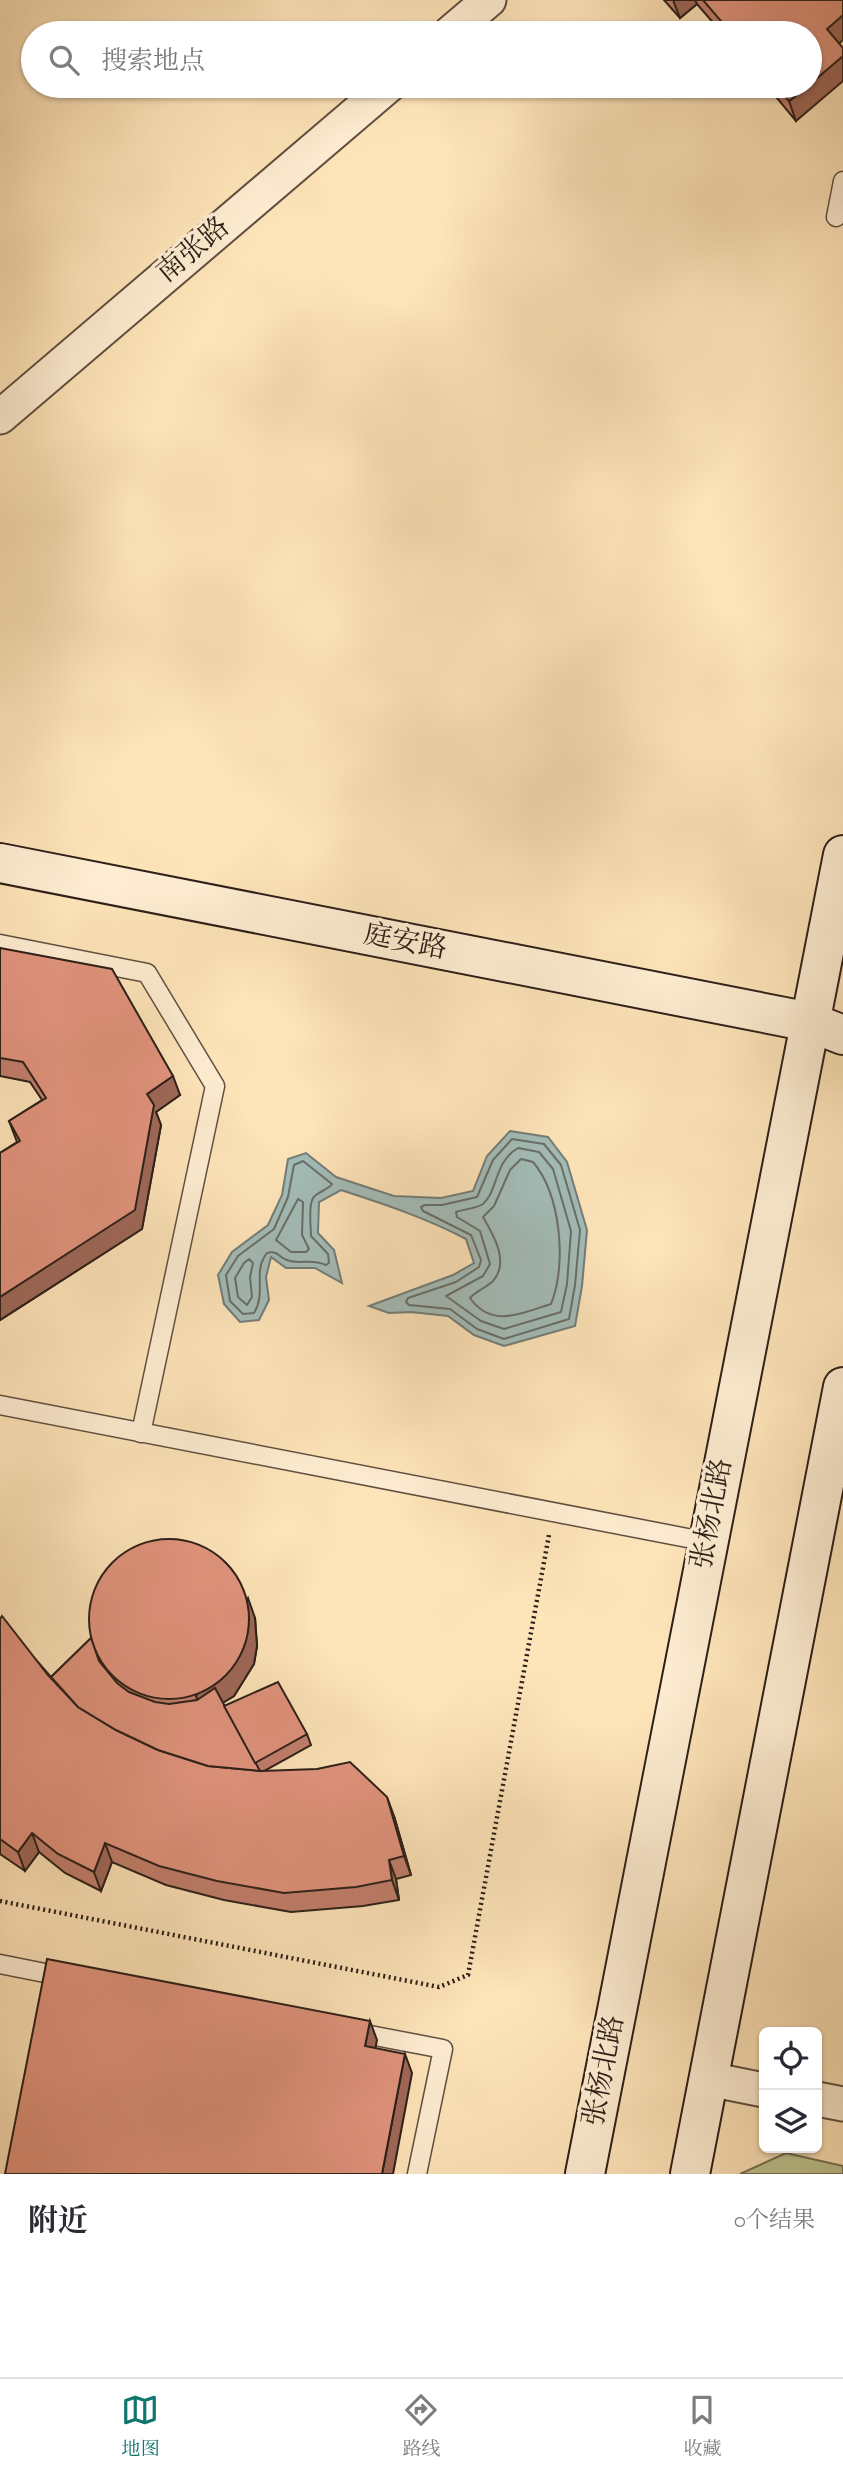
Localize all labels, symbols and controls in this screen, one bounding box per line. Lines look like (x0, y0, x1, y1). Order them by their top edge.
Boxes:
search box (21, 21, 822, 98)
icon: search (45, 41, 83, 79)
text: 搜索地点 (101, 44, 205, 81)
street label: 南张路 (149, 209, 239, 293)
street label: 庭安路 (360, 915, 450, 971)
street label: 张杨北路 (683, 1455, 743, 1573)
street label: 张杨北路 (575, 2012, 635, 2130)
map controls (759, 2027, 822, 2153)
button: locate (759, 2027, 822, 2090)
button: layers (759, 2090, 822, 2153)
text: 附近 (28, 2201, 88, 2244)
text: 0个结果 (734, 2205, 815, 2238)
tab: 地图 (121, 2391, 160, 2464)
tab: 路线 (402, 2391, 441, 2464)
tab: 收藏 (683, 2391, 722, 2464)

